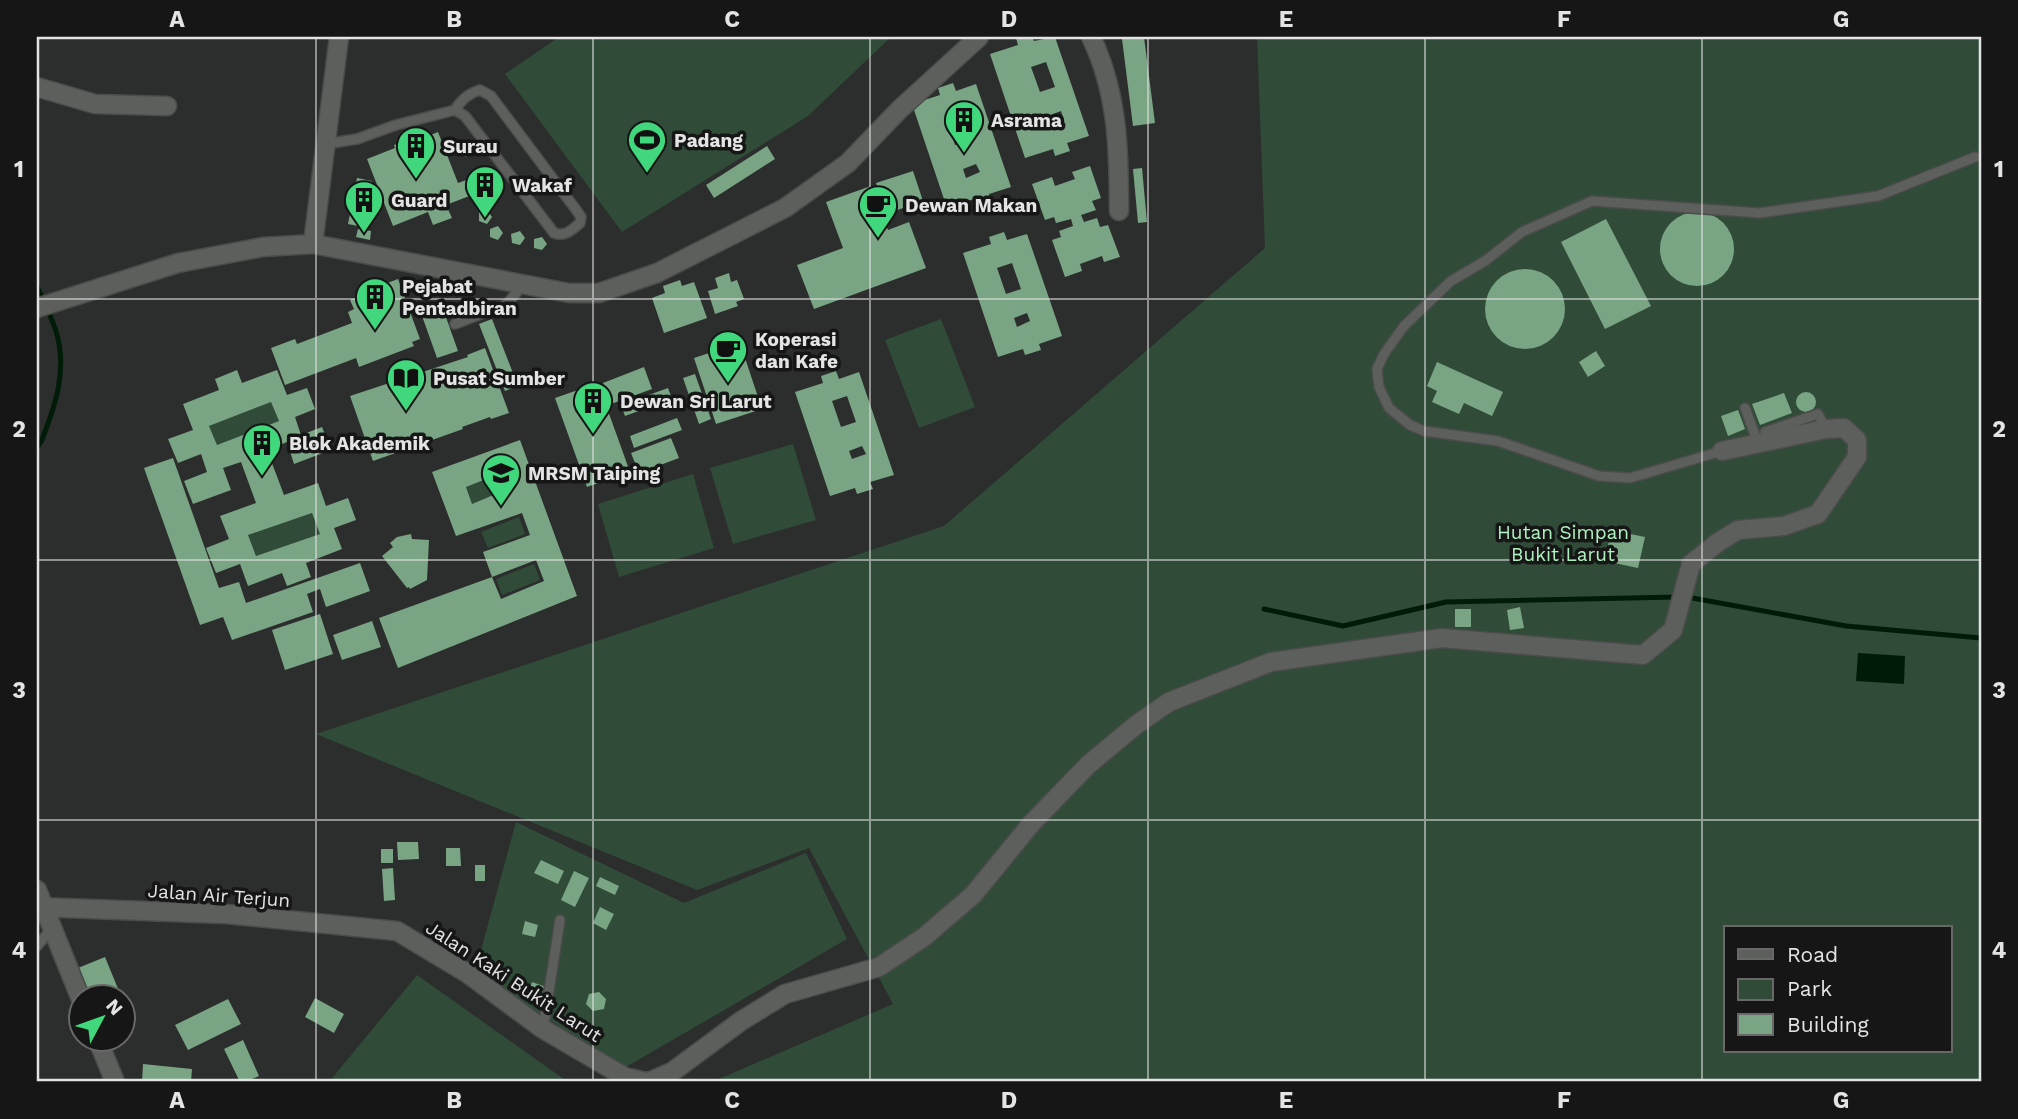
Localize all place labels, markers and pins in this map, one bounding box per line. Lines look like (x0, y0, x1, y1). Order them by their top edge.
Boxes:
building icon: Asrama (943, 99, 985, 154)
place label: Asrama (991, 109, 1062, 132)
sports icon: Padang (626, 119, 668, 174)
building icon: Surau (395, 125, 437, 180)
place label: Padang (674, 129, 743, 152)
place label: Surau (443, 135, 498, 158)
building icon: Wakaf (464, 164, 506, 219)
place label: Wakaf (512, 174, 572, 197)
building icon: Guard (343, 179, 385, 234)
cafe icon: Dewan Makan (857, 184, 899, 239)
place label: Guard (391, 189, 447, 212)
place label: Dewan Makan (905, 194, 1037, 217)
place label: Pejabat Pentadbiran (402, 275, 517, 320)
building icon: Pejabat Pentadbiran (354, 276, 396, 331)
place label: Koperasi dan Kafe (755, 328, 838, 373)
cafe icon: Koperasi dan Kafe (707, 329, 749, 384)
library icon: Pusat Sumber (385, 357, 427, 412)
place label: Pusat Sumber (433, 367, 566, 390)
building icon: Dewan Sri Larut (572, 380, 614, 435)
place label: Dewan Sri Larut (620, 390, 772, 413)
building icon: Blok Akademik (241, 422, 283, 477)
place label: Blok Akademik (289, 432, 430, 455)
school or university icon: MRSM Taiping (480, 452, 522, 507)
place label: MRSM Taiping (528, 462, 661, 485)

